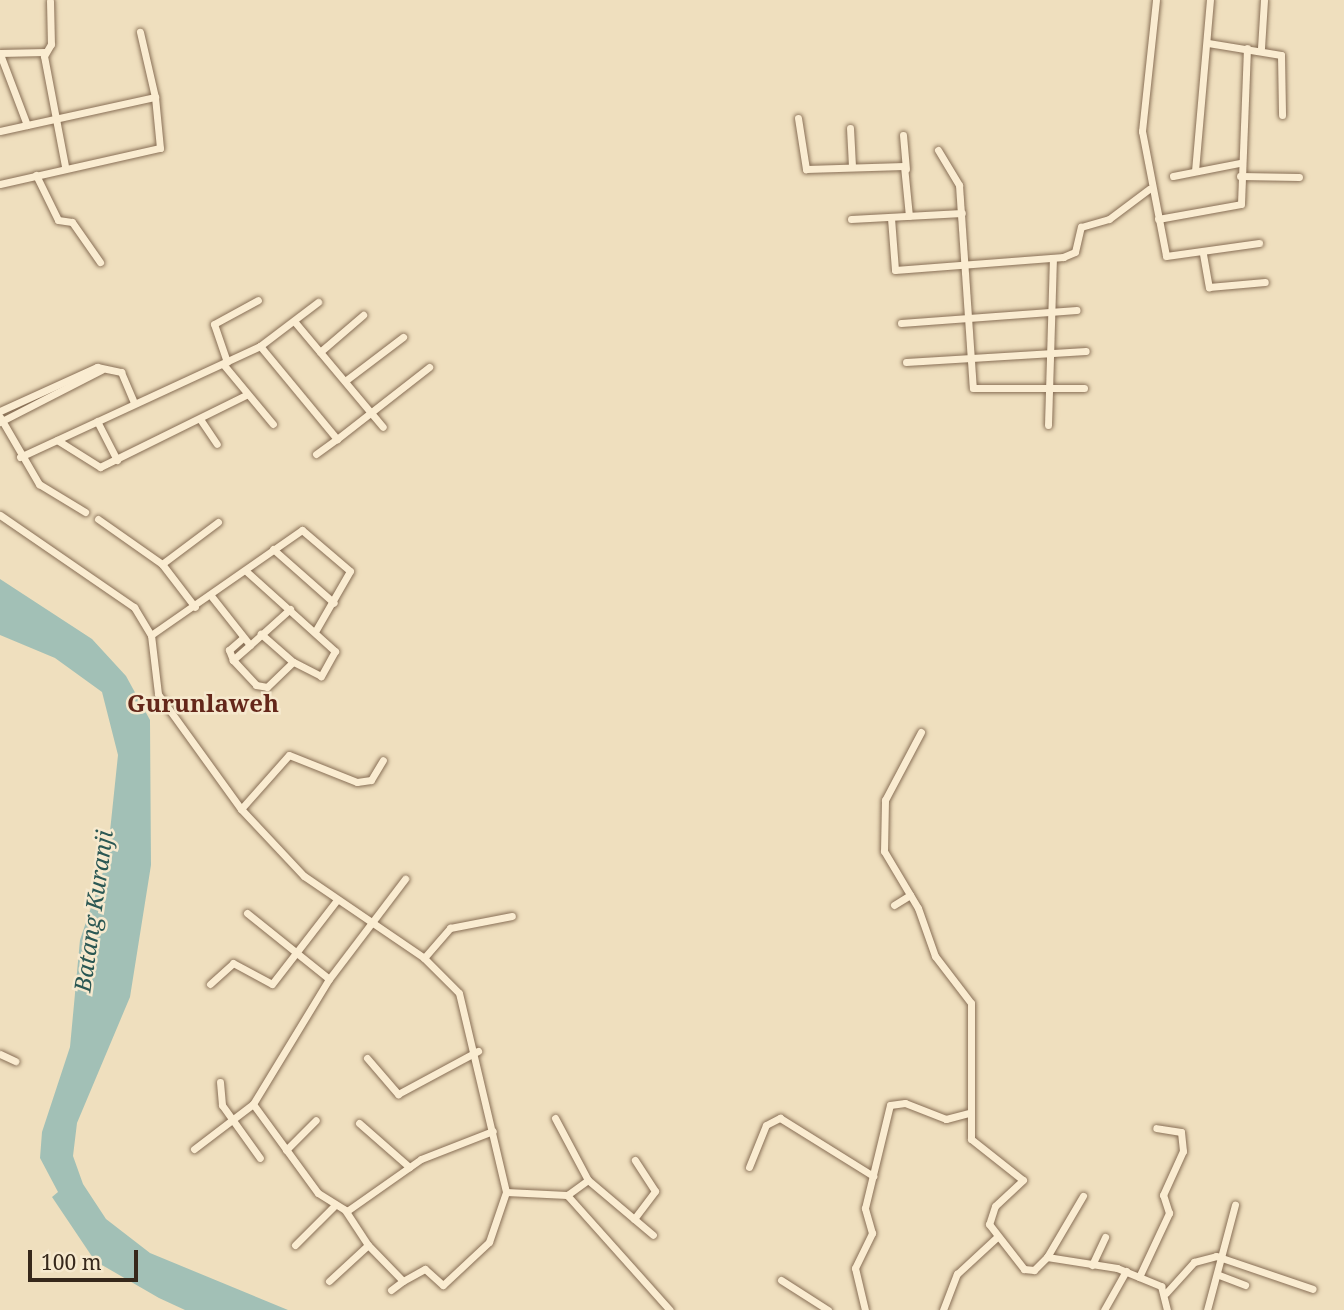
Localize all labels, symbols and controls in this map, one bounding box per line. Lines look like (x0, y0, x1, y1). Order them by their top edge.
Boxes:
district label: Gurunlaweh (127, 689, 279, 717)
water label: Batang Kuranji (68, 828, 118, 994)
scale bar (32, 1236, 142, 1280)
text: 100 m (41, 1248, 102, 1276)

